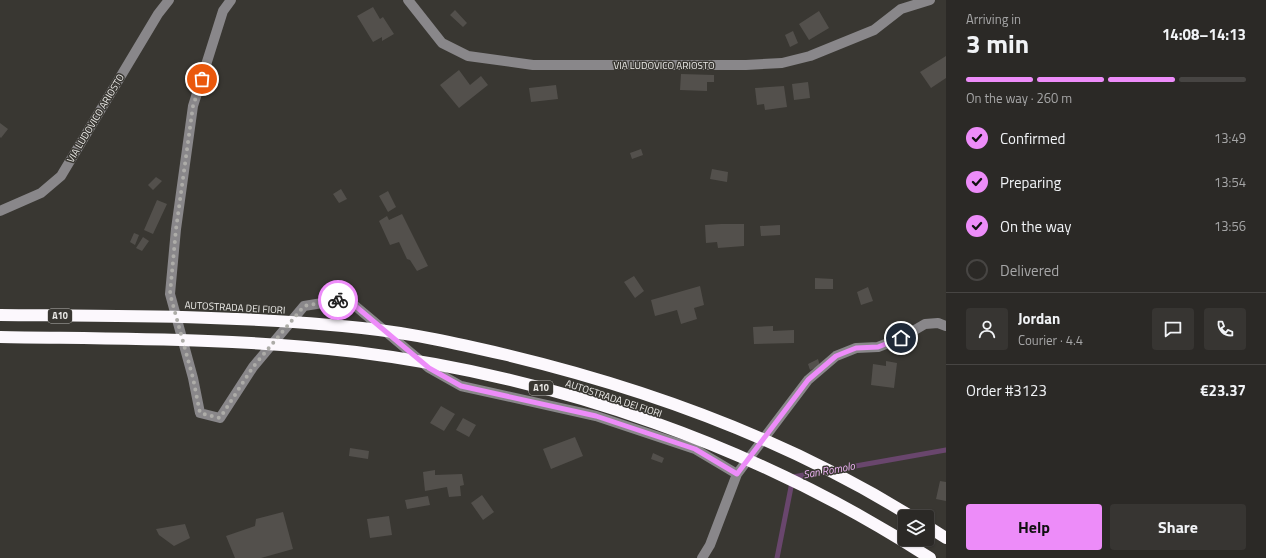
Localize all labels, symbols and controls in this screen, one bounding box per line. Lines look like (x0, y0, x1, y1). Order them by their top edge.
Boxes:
text: Arriving in (966, 9, 1021, 29)
text: 14:08–14:13 (1162, 23, 1246, 46)
text: 3 min (966, 24, 1029, 63)
street label: VIA LUDOVICO ARIOSTO (613, 58, 715, 73)
pin (185, 62, 219, 96)
icon: bag (191, 68, 213, 90)
street label: VIA LUDOVICO ARIOSTO (63, 71, 128, 165)
text: On the way · 260 m (966, 88, 1072, 108)
icon: check (966, 127, 988, 149)
text: Confirmed (1000, 127, 1065, 150)
text: 13:49 (1214, 128, 1246, 148)
icon: check (966, 171, 988, 193)
text: Preparing (1000, 171, 1061, 194)
text: 13:54 (1214, 172, 1246, 192)
icon: check (966, 215, 988, 237)
text: On the way (1000, 215, 1072, 238)
text: 13:56 (1214, 216, 1246, 236)
text: Delivered (1000, 259, 1059, 282)
courier (318, 280, 358, 320)
icon: bike (327, 289, 349, 311)
street label: AUTOSTRADA DEI FIORI (184, 297, 286, 318)
text: Jordan (1018, 307, 1060, 330)
button: person (966, 308, 1008, 350)
button: chat (1152, 308, 1194, 350)
button: phone (1204, 308, 1246, 350)
road number: A10 (48, 309, 72, 323)
pin (884, 321, 918, 355)
icon: home (890, 327, 912, 349)
text: Courier · 4.4 (1018, 330, 1083, 350)
street label: AUTOSTRADA DEI FIORI (564, 376, 664, 421)
text: Order #3123 (966, 379, 1047, 402)
text: €23.37 (1200, 379, 1246, 402)
road number: A10 (529, 381, 553, 395)
water label: San Romolo (802, 457, 857, 482)
button: Help (966, 504, 1102, 550)
button: Share (1110, 504, 1246, 550)
map controls (898, 510, 934, 546)
button: layers (898, 510, 934, 546)

